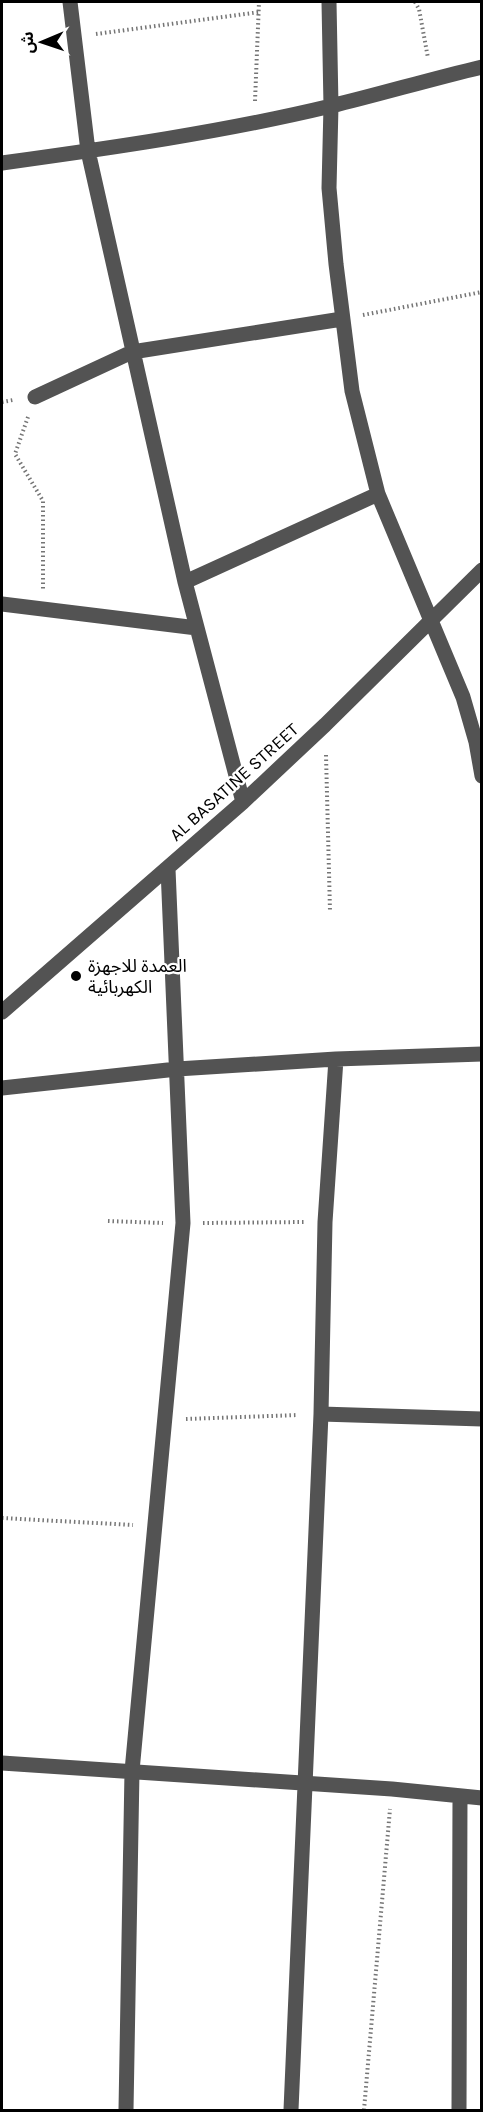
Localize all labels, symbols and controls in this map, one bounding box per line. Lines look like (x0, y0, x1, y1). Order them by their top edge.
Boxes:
north arrow (12, 12, 72, 72)
text: ش (18, 31, 37, 54)
street label: AL BASATINE STREET (165, 718, 303, 846)
place label: العمدة للاجهزة الكهربائية (88, 955, 187, 998)
marker: العمدة للاجهزة الكهربائية (69, 969, 83, 983)

